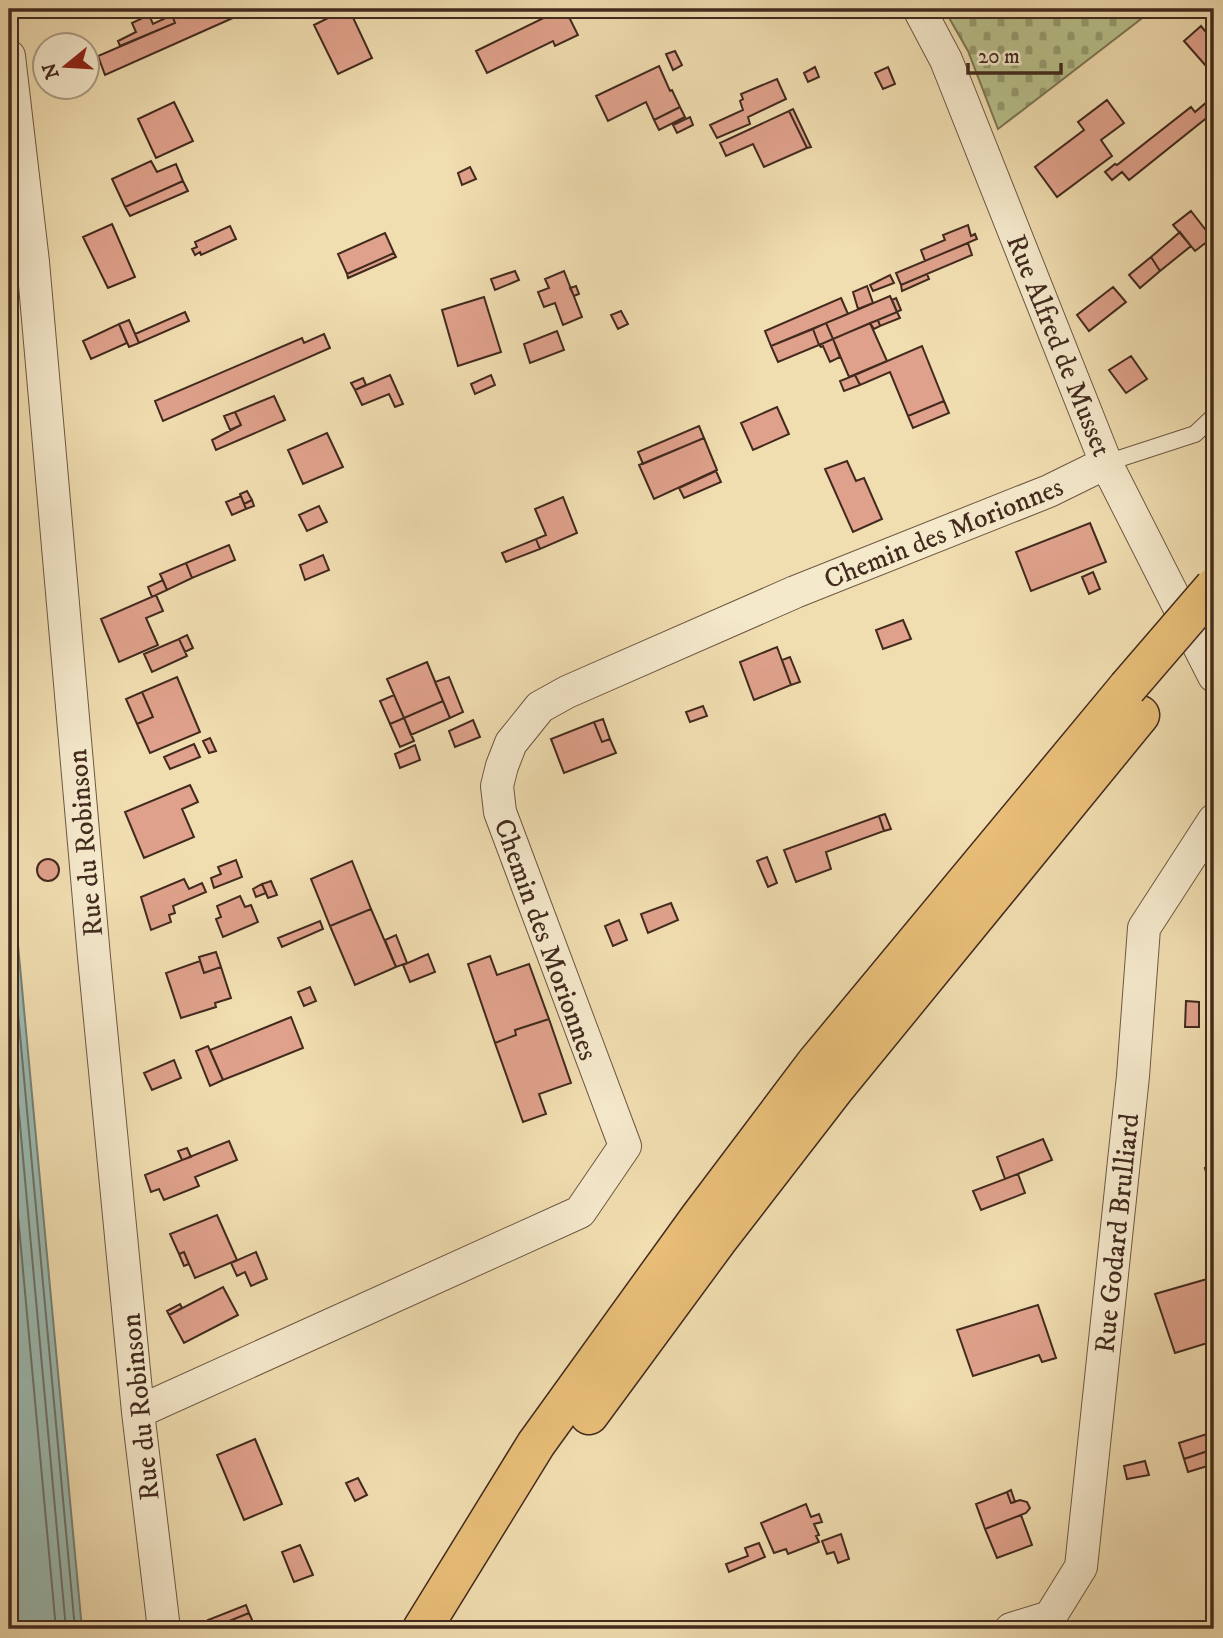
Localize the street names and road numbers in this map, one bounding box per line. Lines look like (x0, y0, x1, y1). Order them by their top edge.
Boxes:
street label: Rue Alfred de Musset (998, 229, 1119, 462)
street label: Chemin des Morionnes (819, 469, 1068, 597)
street label: Rue du Robinson (60, 747, 111, 938)
street label: Chemin des Morionnes (486, 814, 606, 1065)
street label: Rue Godard Brulliard (1088, 1112, 1147, 1355)
street label: Rue du Robinson (113, 1311, 168, 1502)

